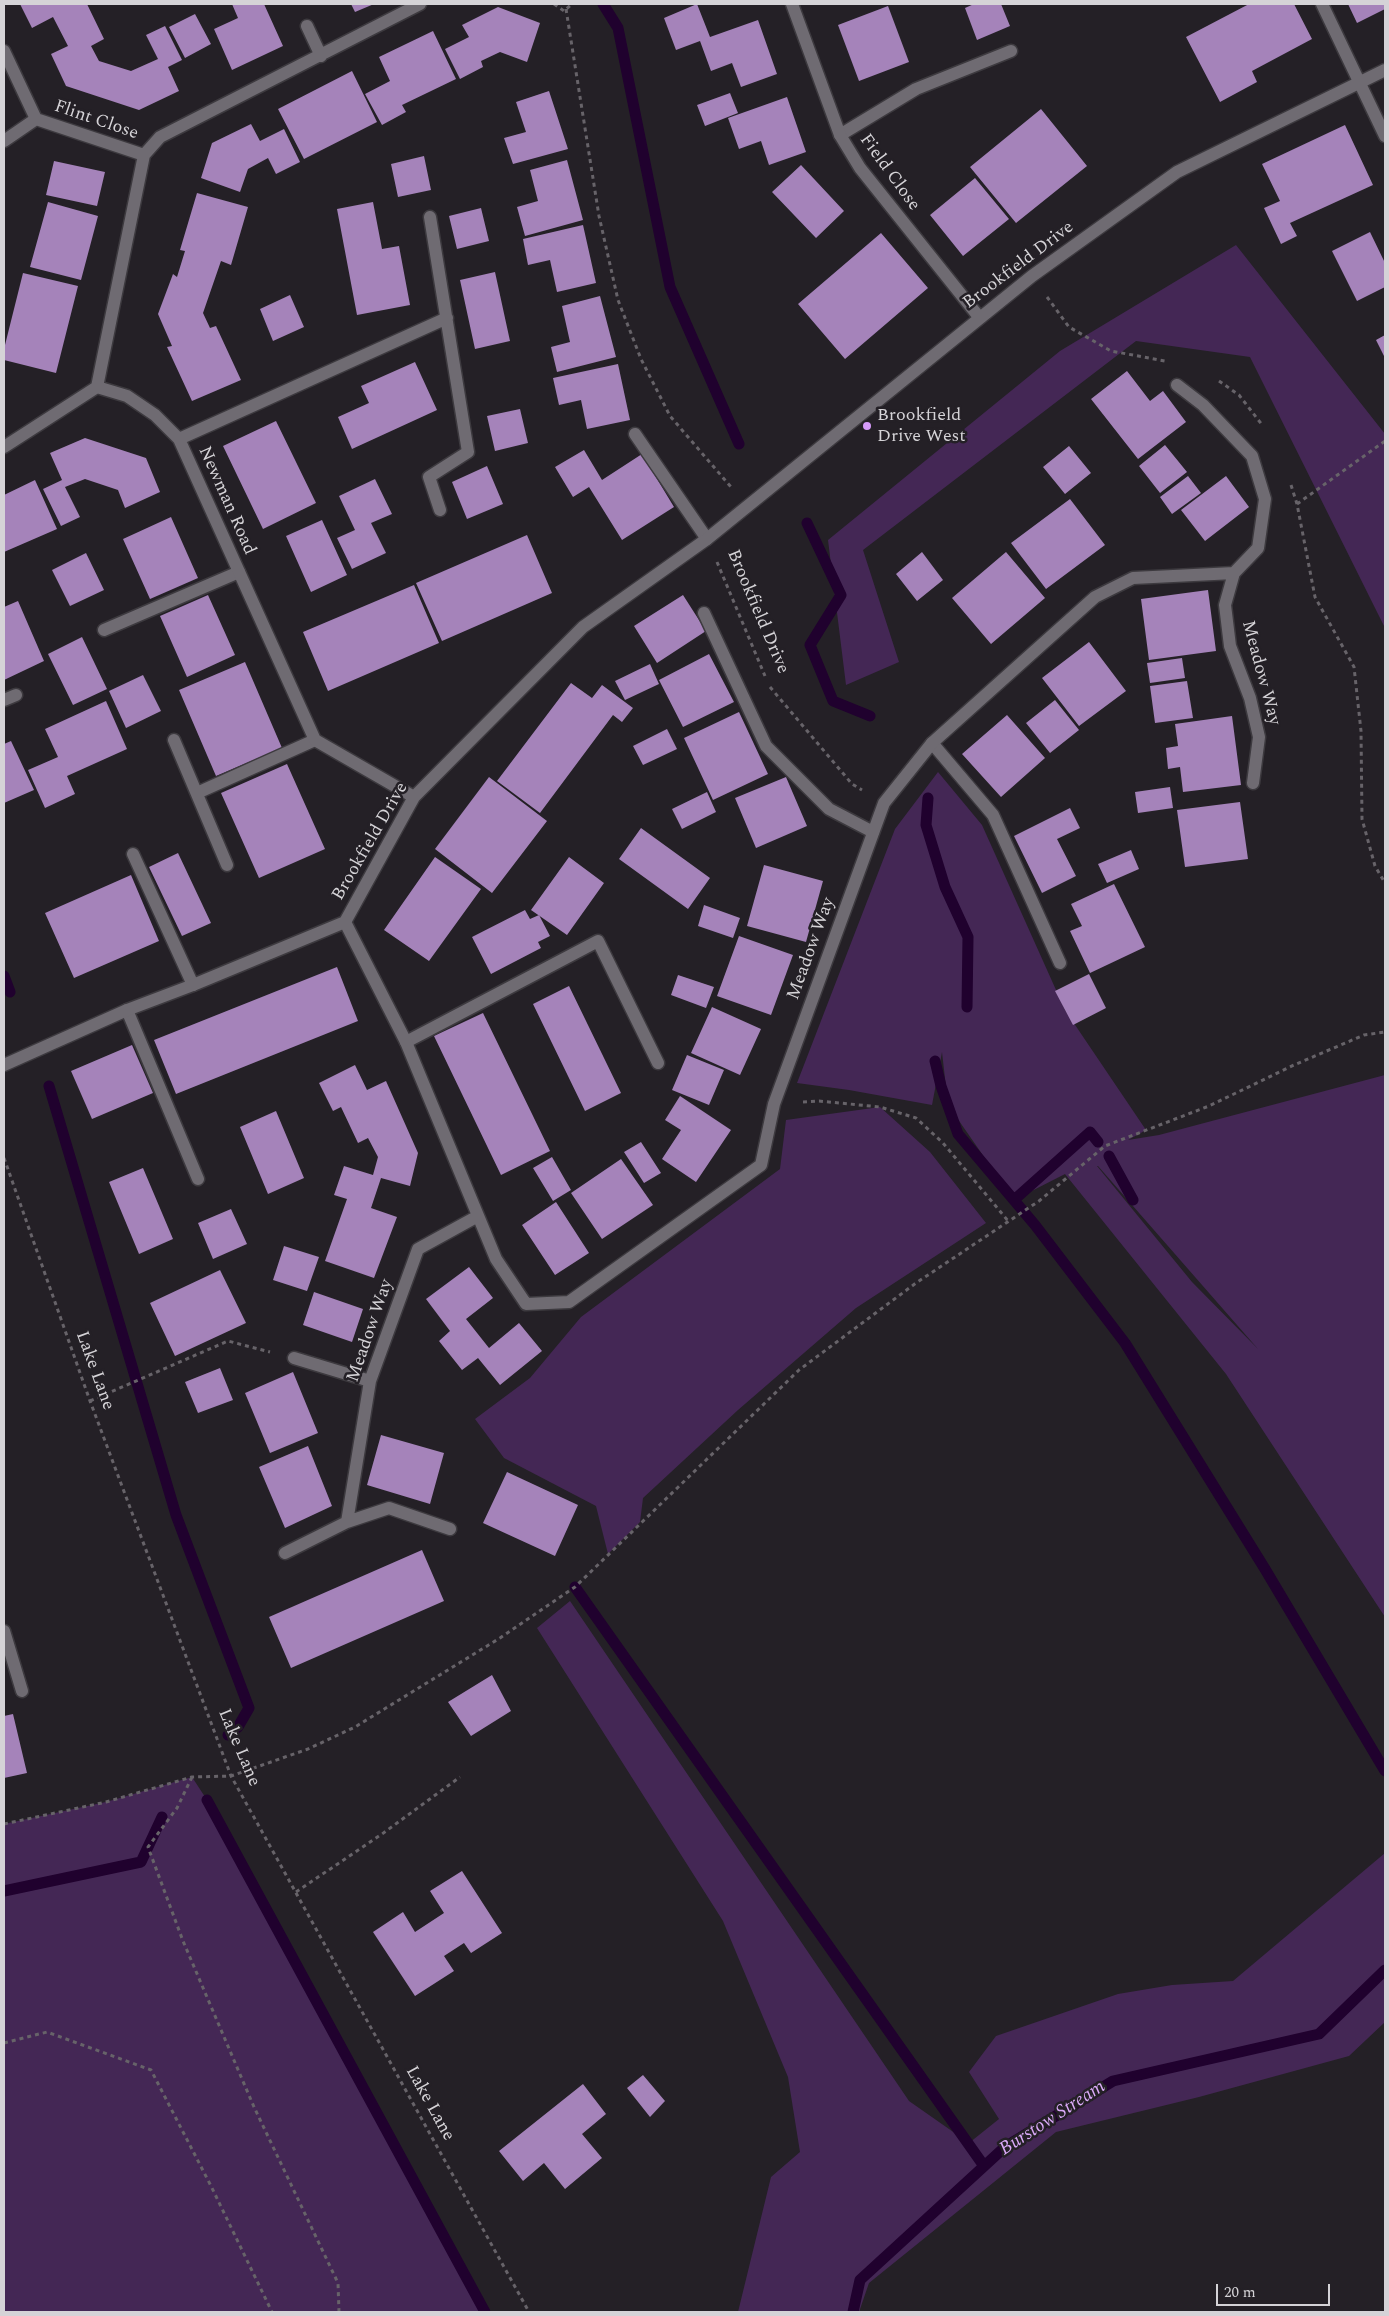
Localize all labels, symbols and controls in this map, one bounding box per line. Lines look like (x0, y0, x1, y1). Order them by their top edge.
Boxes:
street label: Flint Close (51, 97, 141, 145)
street label: Field Close (854, 130, 924, 216)
street label: Brookfield Drive (959, 217, 1079, 315)
place label: Brookfield Drive West (877, 405, 966, 448)
marker: Brookfield Drive West (861, 420, 873, 432)
street label: Newman Road (192, 443, 260, 559)
street label: Brookfield Drive (721, 547, 793, 677)
street label: Meadow Way (1236, 618, 1284, 728)
street label: Brookfield Drive (328, 779, 414, 905)
street label: Meadow Way (783, 895, 841, 1003)
street label: Meadow Way (343, 1277, 399, 1385)
street label: Lake Lane (70, 1329, 118, 1413)
street label: Lake Lane (212, 1706, 264, 1790)
street label: Lake Lane (400, 2063, 458, 2145)
water label: Burstow Stream (996, 2076, 1110, 2162)
scale bar (1219, 2274, 1333, 2306)
text: 20 m (1224, 2281, 1256, 2304)

